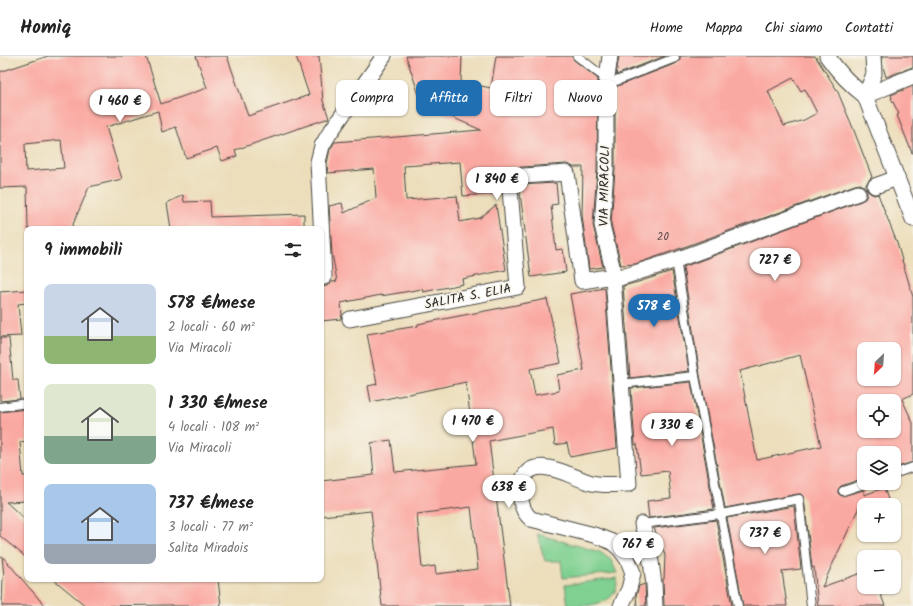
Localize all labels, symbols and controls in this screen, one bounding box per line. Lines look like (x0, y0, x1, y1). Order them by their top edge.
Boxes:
text: Homiq (20, 13, 71, 43)
text: Home (650, 17, 683, 39)
text: Mappa (705, 17, 742, 39)
text: Chi siamo (764, 17, 823, 39)
text: Contatti (845, 17, 893, 39)
chip: Compra (336, 80, 408, 116)
chip: Affitta (416, 80, 482, 116)
chip: Filtri (490, 80, 546, 116)
chip: Nuovo (554, 80, 617, 116)
pin: 1 460 € (83, 89, 157, 123)
text: 1 460 € (99, 91, 141, 112)
street label: VIA MIRACOLI (594, 145, 616, 227)
pin: 1 840 € (460, 167, 534, 201)
text: 1 840 € (475, 169, 519, 190)
house number: 20 (657, 228, 669, 246)
text: 9 immobili (44, 237, 122, 264)
icon: filters (282, 239, 304, 261)
pin: 727 € (747, 248, 803, 282)
text: 727 € (758, 250, 792, 271)
street label: SALITA S. ELIA (423, 278, 513, 316)
text: 578 €/mese (168, 290, 255, 317)
pin: 578 € (626, 294, 682, 328)
text: 578 € (637, 296, 671, 317)
icon: home (76, 300, 124, 348)
text: 2 locali · 60 m² (168, 317, 255, 338)
text: Via Miracoli (168, 338, 231, 359)
north arrow (857, 342, 901, 386)
map controls (857, 342, 901, 594)
text: 1 330 €/mese (168, 390, 268, 417)
button: locate (857, 394, 901, 438)
icon: home (76, 400, 124, 448)
pin: 1 470 € (436, 409, 510, 443)
text: 1 470 € (452, 411, 494, 432)
pin: 1 330 € (635, 413, 709, 447)
text: 1 330 € (650, 415, 694, 436)
text: 4 locali · 108 m² (168, 417, 259, 438)
text: Via Miracoli (168, 438, 231, 459)
button: layers (857, 446, 901, 490)
pin: 638 € (481, 475, 537, 509)
text: 638 € (491, 477, 527, 498)
text: 737 €/mese (168, 490, 254, 517)
button: + (857, 498, 901, 542)
icon: home (76, 500, 124, 548)
text: 3 locali · 77 m² (168, 517, 253, 538)
pin: 737 € (737, 521, 793, 555)
text: 737 € (749, 523, 781, 544)
pin: 767 € (610, 532, 666, 566)
text: 767 € (622, 534, 654, 555)
text: Salita Miradois (168, 538, 248, 559)
button: − (857, 550, 901, 594)

